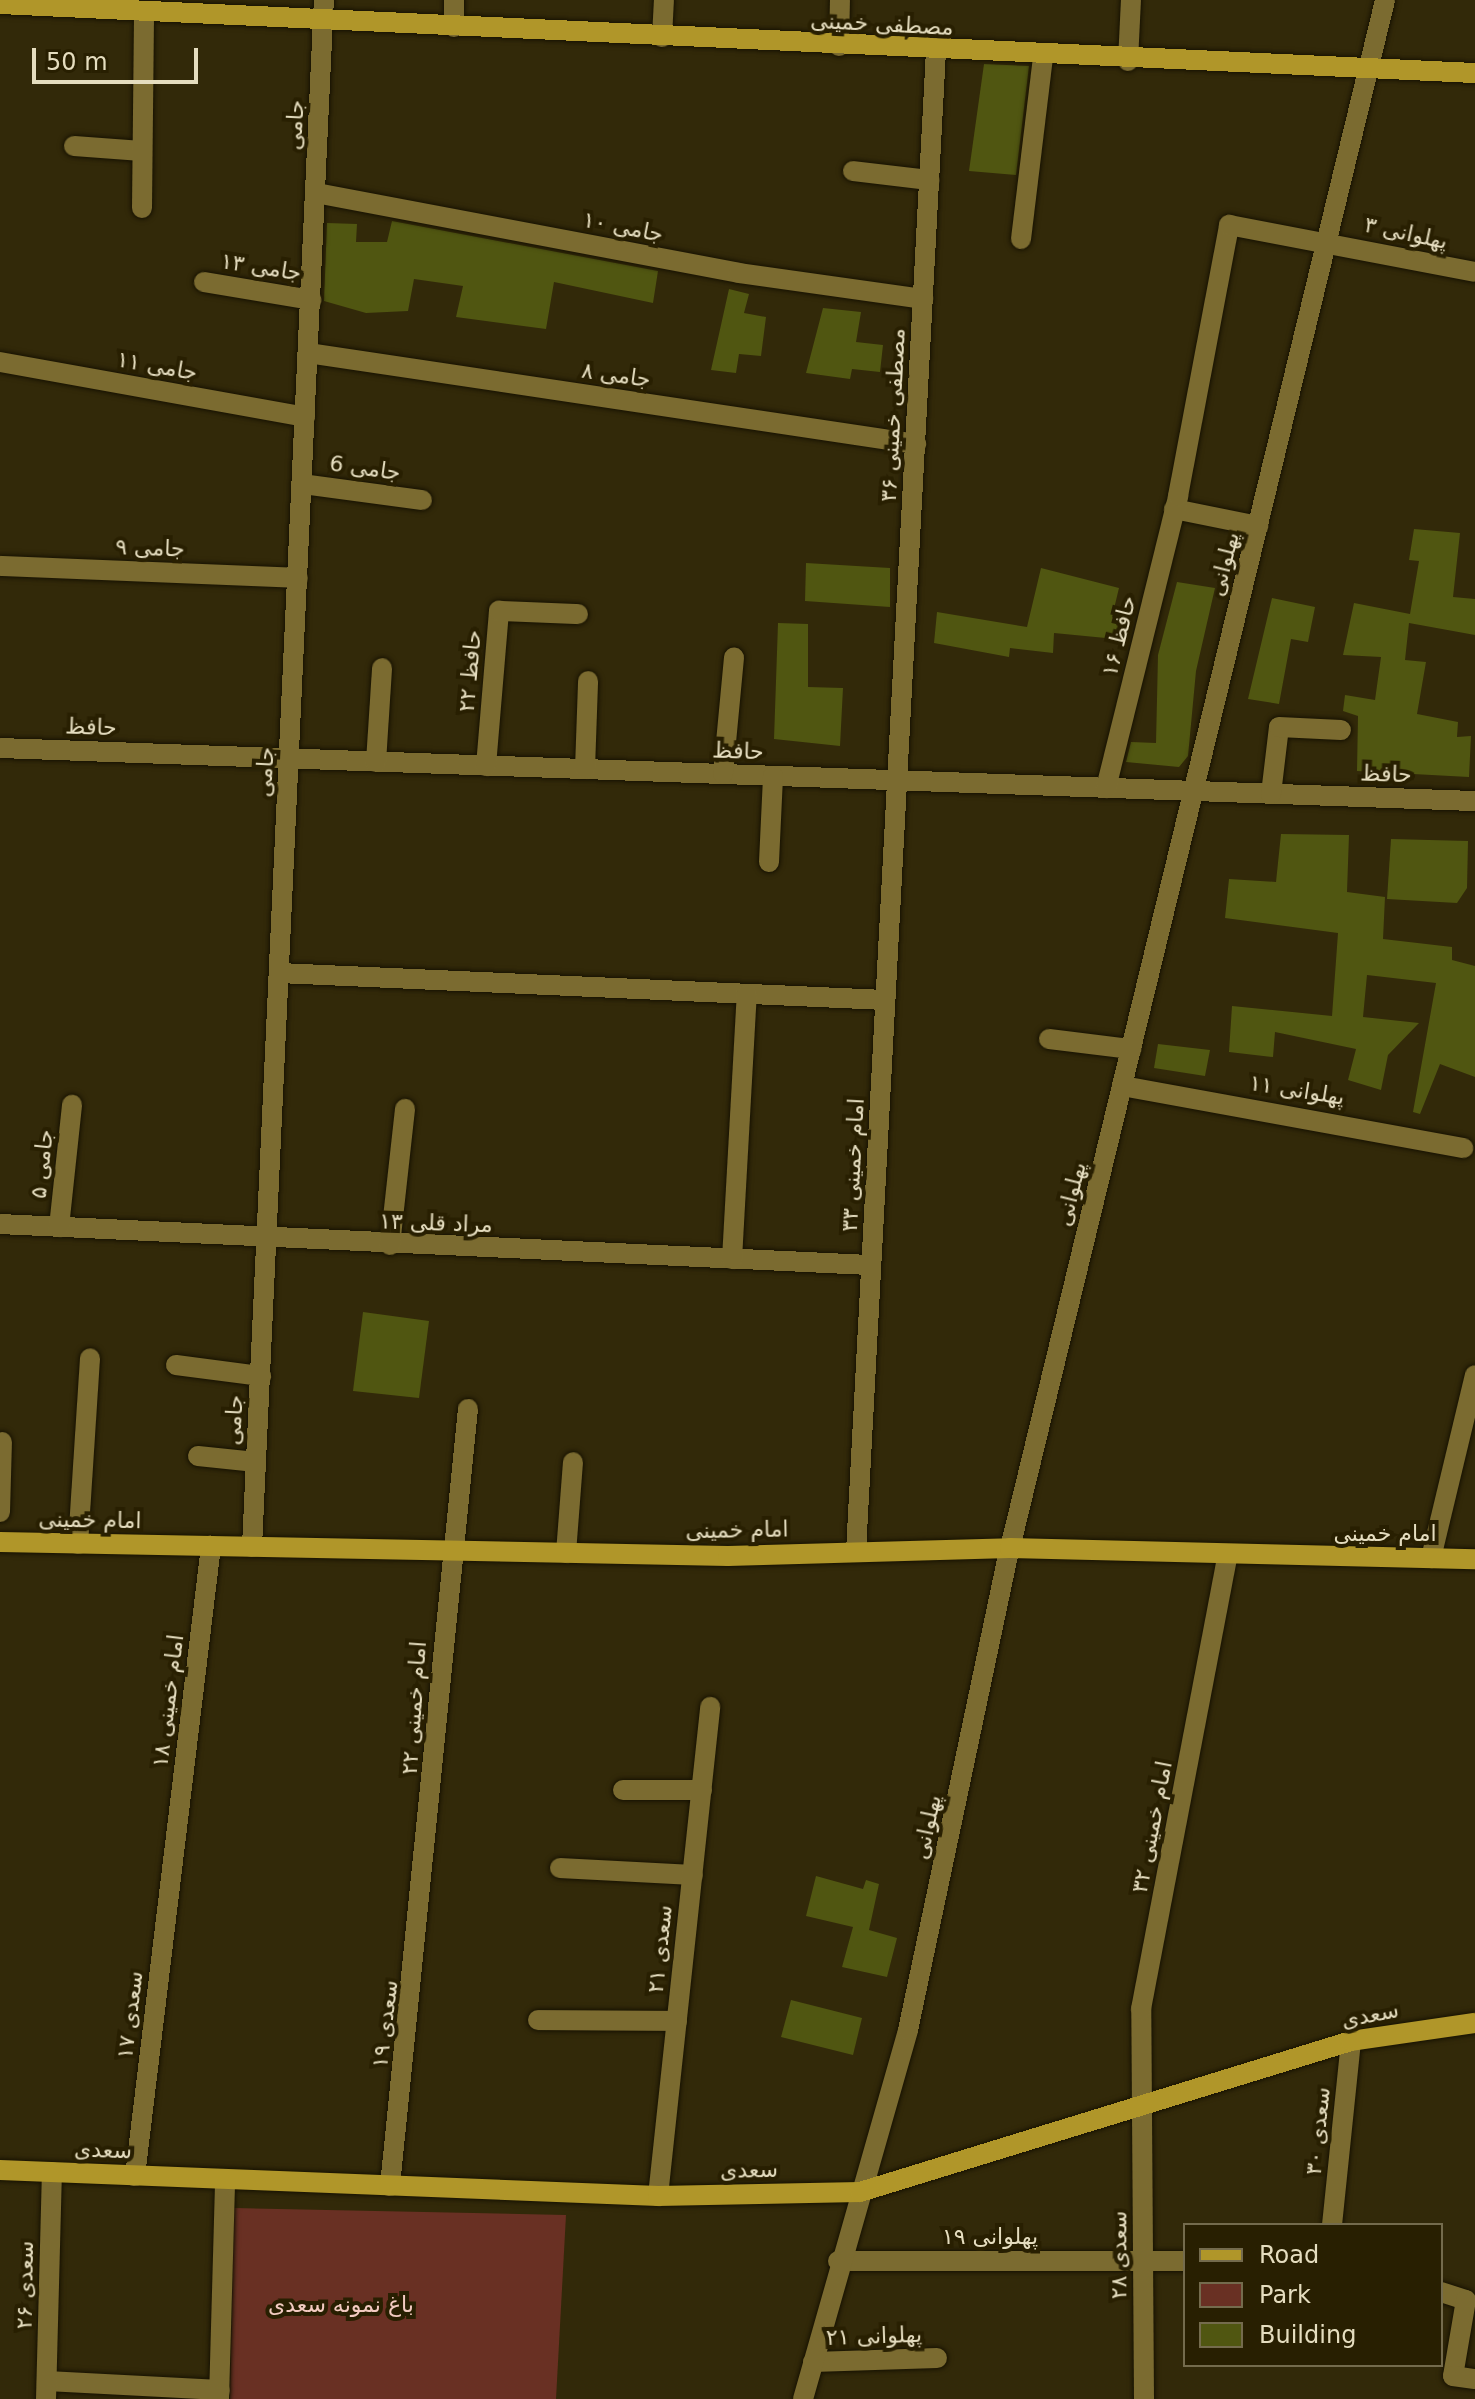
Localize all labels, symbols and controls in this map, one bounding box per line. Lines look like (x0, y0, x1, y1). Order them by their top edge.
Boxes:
street label: مصطفی خمینی (810, 7, 954, 41)
scale bar (36, 32, 202, 82)
text: 50 m (46, 48, 108, 76)
street label: جامی (280, 99, 310, 151)
street label: جامی ۱۰ (581, 206, 665, 248)
street label: پهلوانی ۳ (1362, 211, 1450, 255)
street label: جامی ۱۳ (219, 248, 303, 286)
street label: مصطفی خمینی ۳۶ (875, 327, 911, 503)
street label: جامی ۱۱ (115, 346, 199, 386)
street label: جامی ۸ (580, 357, 652, 393)
street label: جامی 6 (328, 450, 402, 486)
street label: پهلوانی (1203, 529, 1245, 599)
street label: جامی ۹ (115, 534, 185, 562)
street label: حافظ ۱۶ (1096, 593, 1142, 679)
street label: حافظ ۲۲ (453, 629, 487, 713)
street label: حافظ (65, 713, 117, 741)
street label: حافظ (712, 737, 764, 765)
street label: جامی (250, 746, 280, 798)
street label: حافظ (1360, 760, 1412, 788)
street label: پهلوانی ۱۱ (1247, 1069, 1347, 1111)
street label: امام خمینی ۳۳ (836, 1098, 870, 1232)
street label: جامی ۵ (25, 1128, 59, 1200)
street label: پهلوانی (1050, 1159, 1092, 1229)
street label: مراد قلی ۱۳ (379, 1208, 493, 1238)
street label: جامی (219, 1394, 249, 1446)
street label: امام خمینی (38, 1506, 142, 1534)
street label: امام خمینی (685, 1516, 789, 1544)
street label: امام خمینی (1333, 1521, 1437, 1547)
street label: امام خمینی ۱۸ (147, 1633, 189, 1769)
street label: امام خمینی ۲۲ (396, 1640, 432, 1776)
street label: امام خمینی ۳۲ (1126, 1759, 1178, 1895)
street label: پهلوانی (907, 1792, 947, 1862)
street label: سعدی ۲۱ (642, 1904, 678, 1994)
street label: سعدی ۱۷ (112, 1970, 148, 2060)
street label: سعدی ۱۹ (367, 1979, 403, 2069)
street label: سعدی (1339, 1997, 1401, 2033)
street label: سعدی ۳۰ (1300, 2086, 1336, 2176)
street label: سعدی (74, 2136, 132, 2164)
street label: سعدی (720, 2156, 778, 2184)
street label: سعدی ۲۸ (1106, 2211, 1132, 2299)
legend (1183, 2223, 1443, 2367)
street label: پهلوانی ۱۹ (942, 2224, 1038, 2250)
street label: سعدی ۲۶ (11, 2241, 39, 2329)
text: Road (1259, 2241, 1319, 2269)
text: Park (1259, 2281, 1311, 2309)
park label: باغ نمونه سعدی (268, 2292, 414, 2318)
street label: پهلوانی ۲۱ (826, 2321, 922, 2351)
text: Building (1259, 2321, 1356, 2349)

